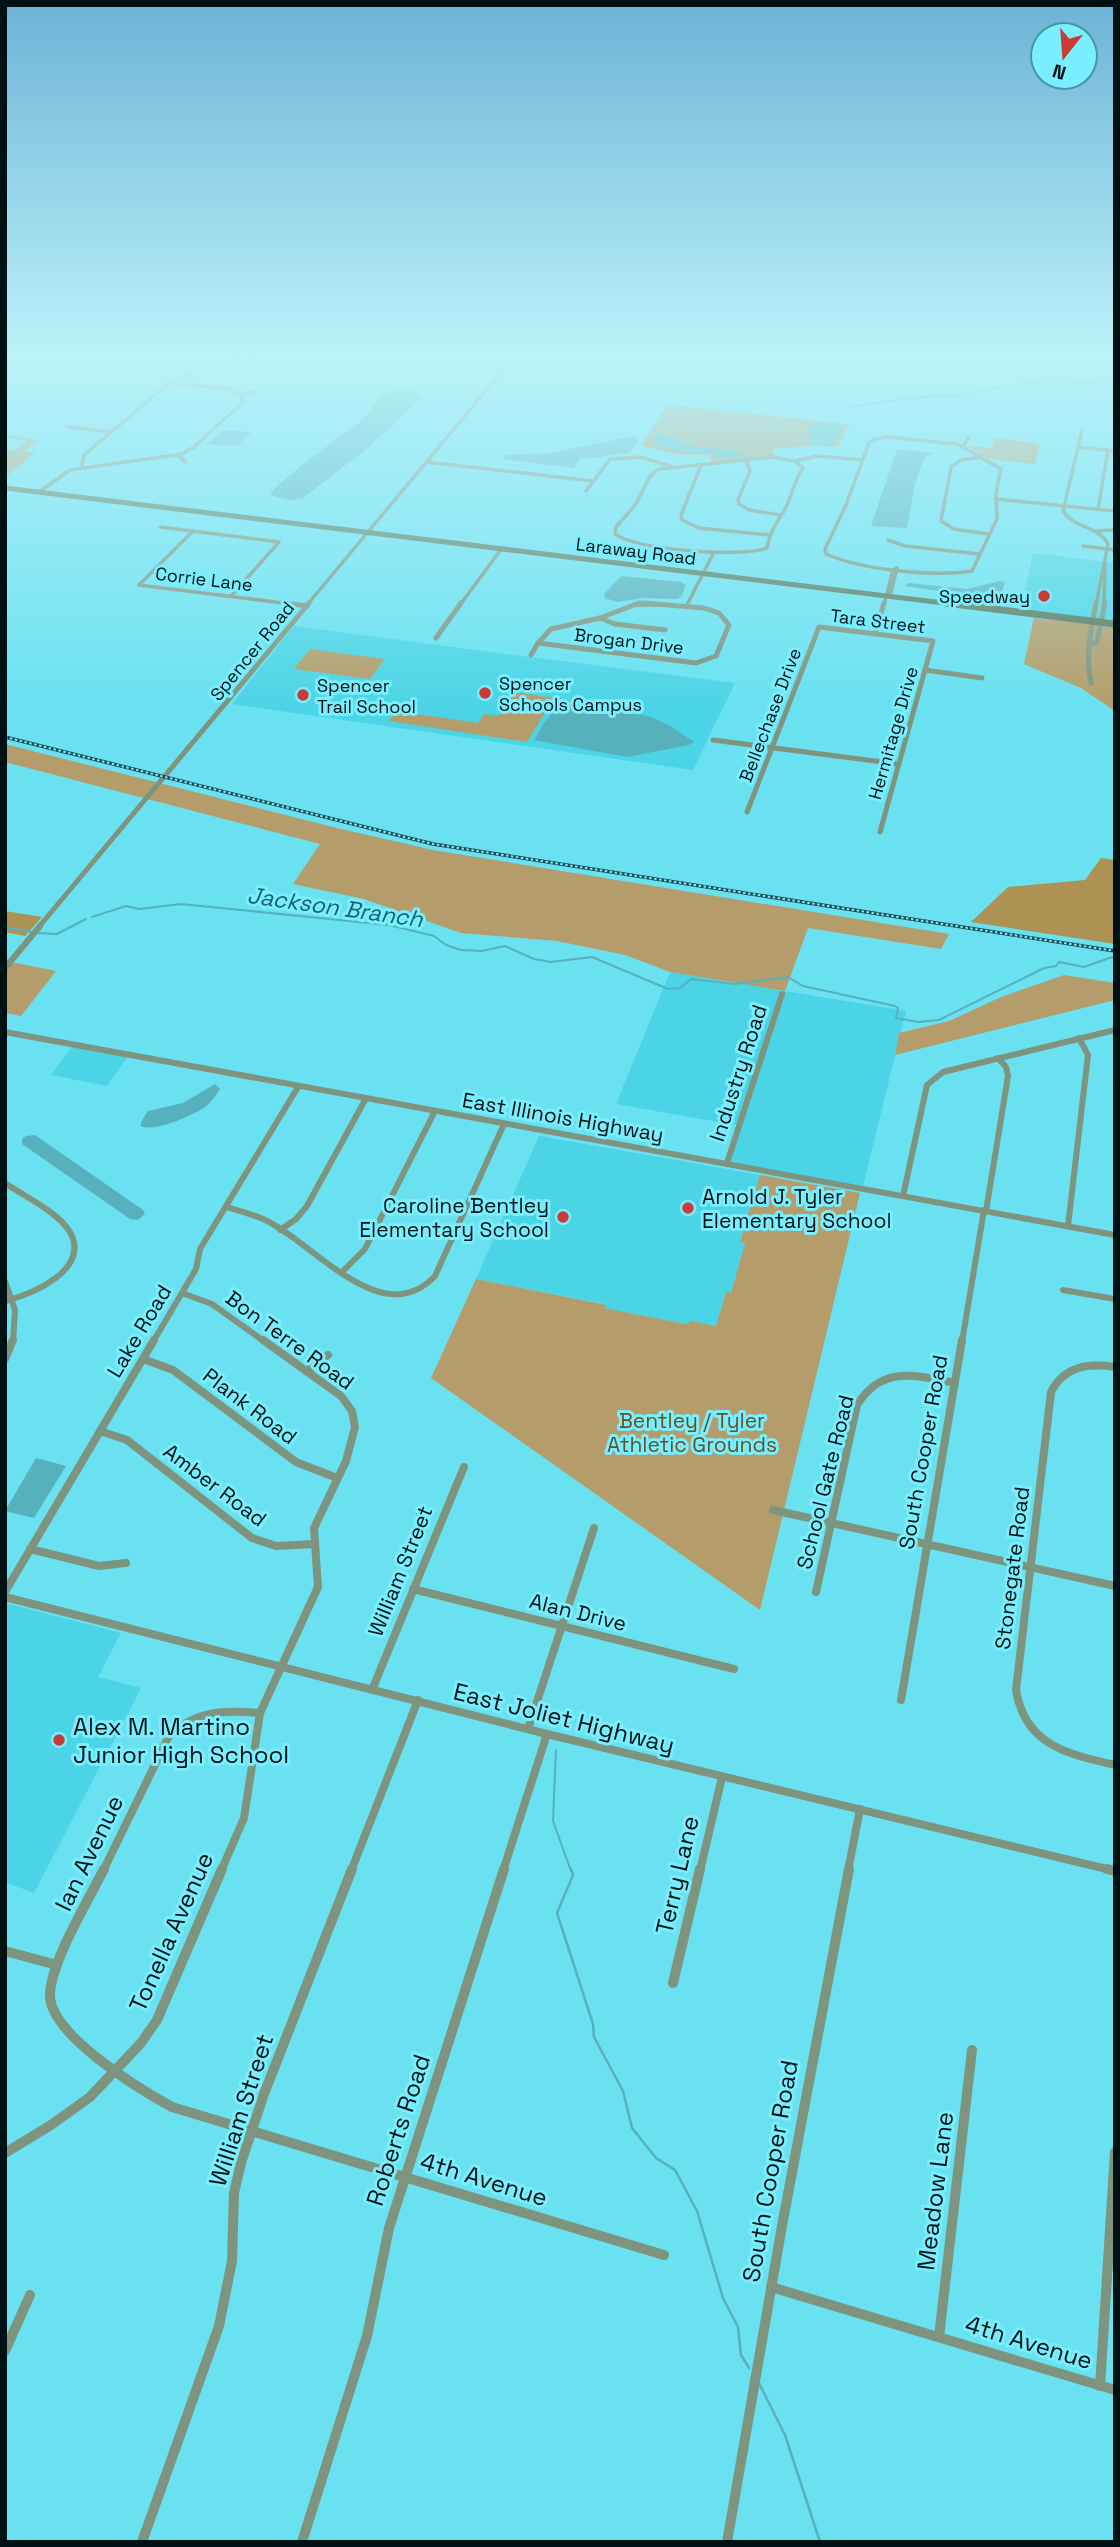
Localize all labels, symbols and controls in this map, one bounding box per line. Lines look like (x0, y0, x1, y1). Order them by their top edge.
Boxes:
north arrow (1029, 21, 1099, 91)
text: N (1049, 58, 1069, 86)
street label: Laraway Road (575, 532, 697, 570)
street label: Corrie Lane (154, 562, 254, 596)
place label: Speedway (939, 585, 1030, 608)
marker: Speedway (1036, 588, 1052, 604)
street label: Spencer Road (205, 597, 299, 705)
street label: Tara Street (829, 604, 927, 638)
street label: Brogan Drive (573, 623, 685, 659)
street label: Bellechase Drive (734, 645, 806, 785)
street label: Hermitage Drive (863, 664, 923, 802)
place label: Spencer Schools Campus (499, 672, 642, 716)
place label: Spencer Trail School (317, 674, 416, 718)
marker: Spencer Schools Campus (477, 685, 493, 701)
marker: Spencer Trail School (295, 687, 311, 703)
water label: Jackson Branch (245, 880, 426, 934)
street label: Industry Road (703, 1001, 773, 1145)
street label: East Illinois Highway (460, 1086, 666, 1148)
place label: Arnold J. Tyler Elementary School (702, 1183, 892, 1234)
place label: Caroline Bentley Elementary School (359, 1192, 549, 1243)
marker: Arnold J. Tyler Elementary School (680, 1200, 696, 1216)
marker: Caroline Bentley Elementary School (555, 1209, 571, 1225)
street label: Lake Road (101, 1280, 177, 1382)
street label: Bon Terre Road (221, 1284, 359, 1396)
street label: South Cooper Road (893, 1353, 953, 1551)
street label: Plank Road (198, 1362, 302, 1450)
street label: School Gate Road (790, 1392, 860, 1572)
park label: Bentley / Tyler Athletic Grounds (607, 1407, 777, 1458)
street label: Amber Road (158, 1437, 272, 1533)
street label: Stonegate Road (989, 1485, 1035, 1651)
street label: William Street (362, 1502, 438, 1640)
street label: Alan Drive (527, 1587, 629, 1637)
street label: East Joliet Highway (450, 1676, 678, 1760)
place label: Alex M. Martino Junior High School (73, 1711, 289, 1770)
marker: Alex M. Martino Junior High School (51, 1732, 67, 1748)
street label: Ian Avenue (48, 1790, 130, 1916)
street label: Terry Lane (648, 1813, 706, 1937)
street label: Tonella Avenue (122, 1847, 220, 2017)
street label: William Street (202, 2030, 280, 2190)
street label: Roberts Road (359, 2050, 437, 2210)
street label: South Cooper Road (735, 2058, 805, 2284)
street label: Meadow Lane (910, 2110, 960, 2272)
street label: 4th Avenue (417, 2145, 551, 2213)
street label: 4th Avenue (962, 2308, 1096, 2376)

